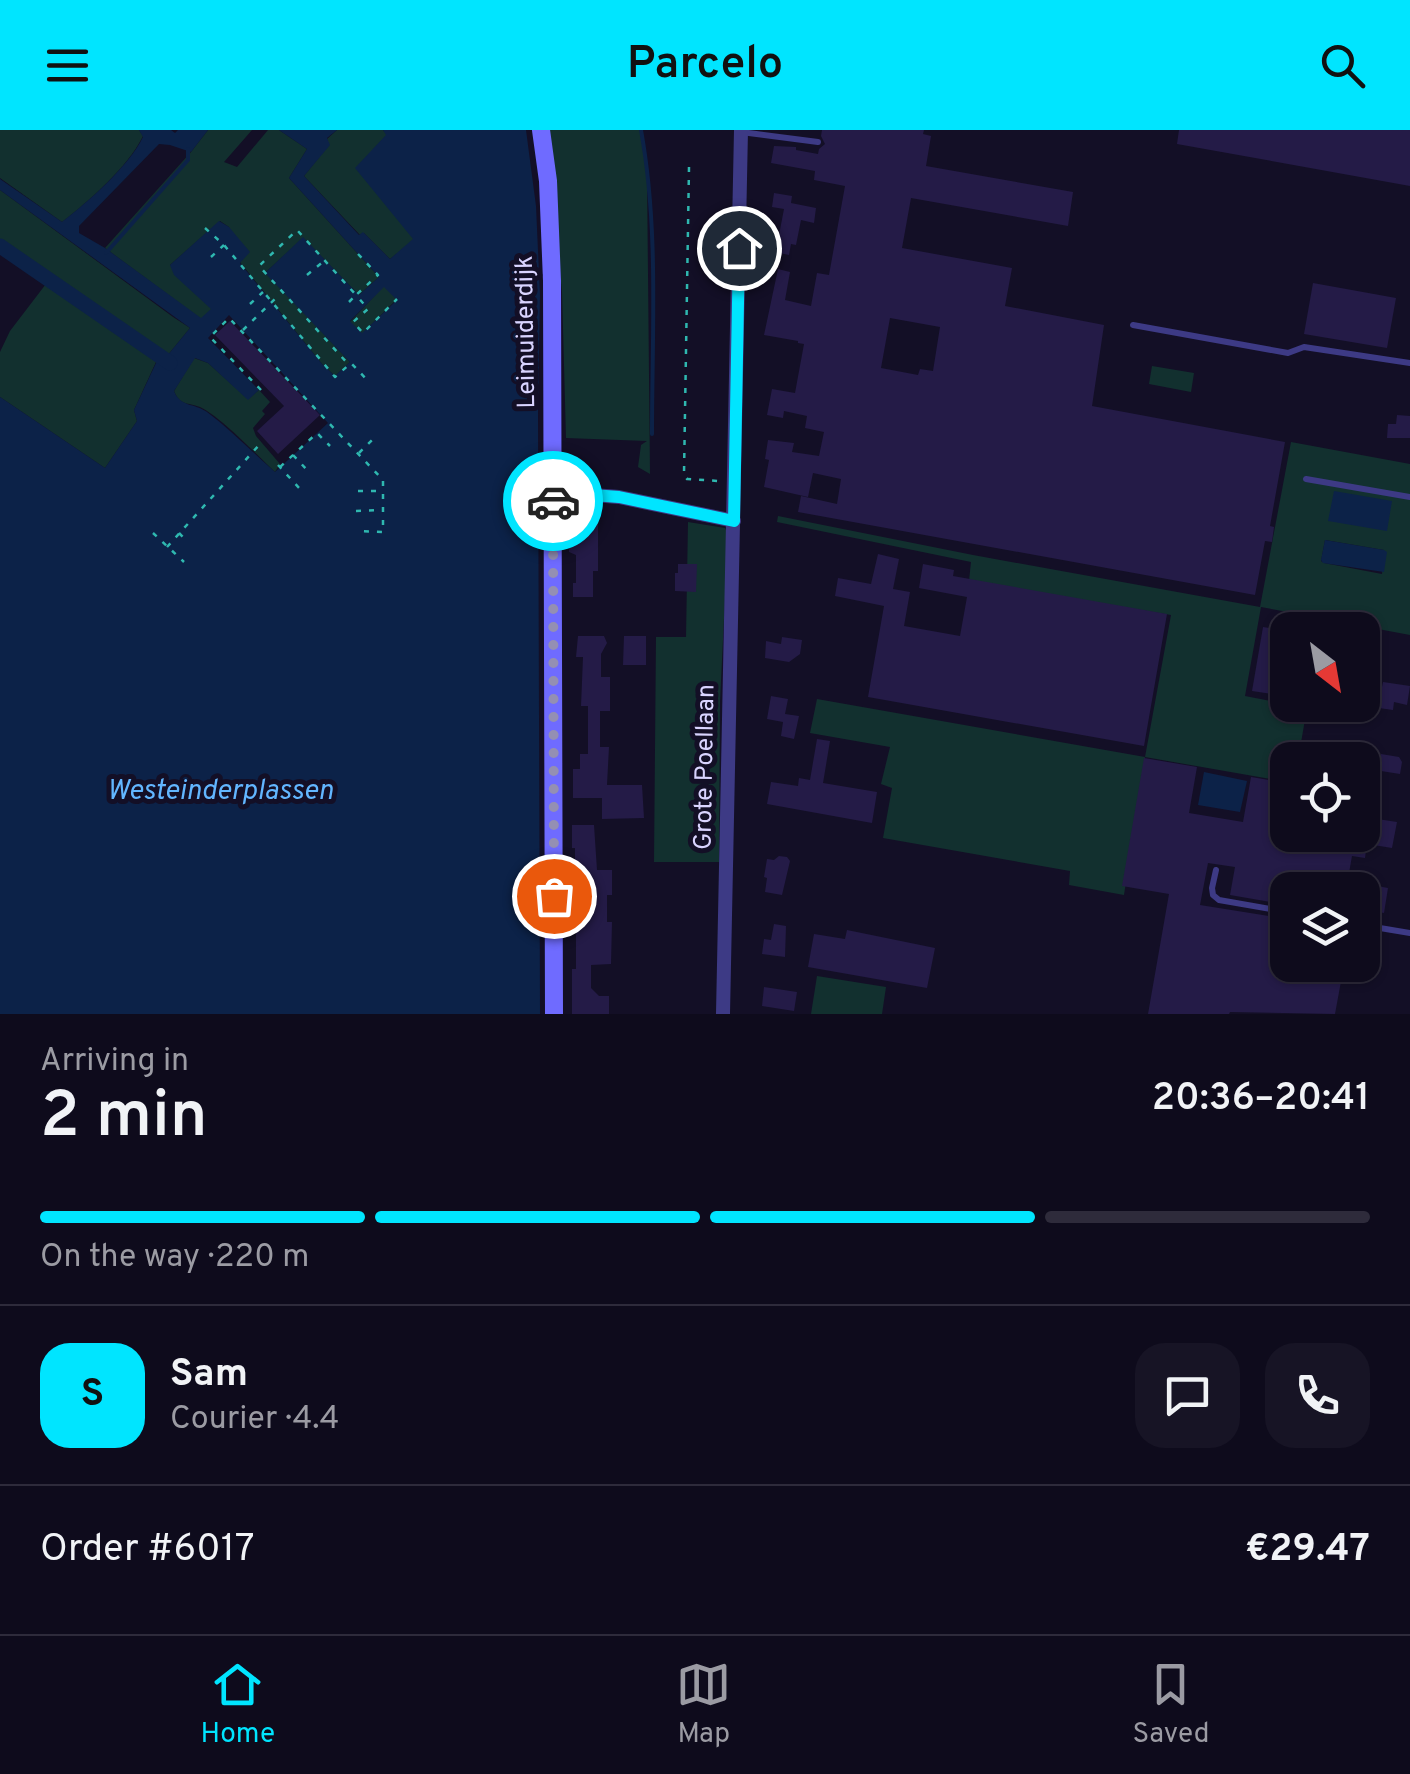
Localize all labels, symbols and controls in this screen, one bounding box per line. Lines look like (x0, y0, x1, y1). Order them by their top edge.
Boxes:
text: Parcelo (627, 37, 783, 94)
icon: menu (40, 38, 95, 93)
icon: search (1315, 38, 1370, 93)
pin (697, 206, 782, 291)
icon: home (712, 221, 767, 276)
street label: Leimuiderdijk (510, 255, 544, 409)
courier (503, 451, 603, 551)
icon: car (526, 474, 581, 529)
north arrow (1270, 612, 1380, 722)
map controls (1270, 612, 1380, 982)
street label: Grote Poellaan (689, 684, 723, 850)
button: locate (1270, 742, 1380, 852)
water label: Westeinderplassen (107, 774, 333, 810)
pin (512, 854, 597, 939)
icon: bag (527, 869, 582, 924)
button: layers (1270, 872, 1380, 982)
text: Arriving in (40, 1042, 189, 1082)
text: 20:36–20:41 (1152, 1075, 1370, 1124)
text: 2 min (40, 1078, 208, 1160)
text: On the way · 220 m (40, 1238, 309, 1278)
button: chat (1135, 1343, 1240, 1448)
button: phone (1265, 1343, 1370, 1448)
text: Sam (170, 1351, 248, 1400)
text: S (81, 1371, 104, 1420)
text: Courier · 4.4 (170, 1400, 339, 1440)
text: Order #6017 (40, 1526, 255, 1575)
text: €29.47 (1245, 1526, 1370, 1575)
tab: Home (201, 1657, 275, 1753)
tab: Map (676, 1657, 731, 1753)
tab: Saved (1132, 1657, 1209, 1753)

